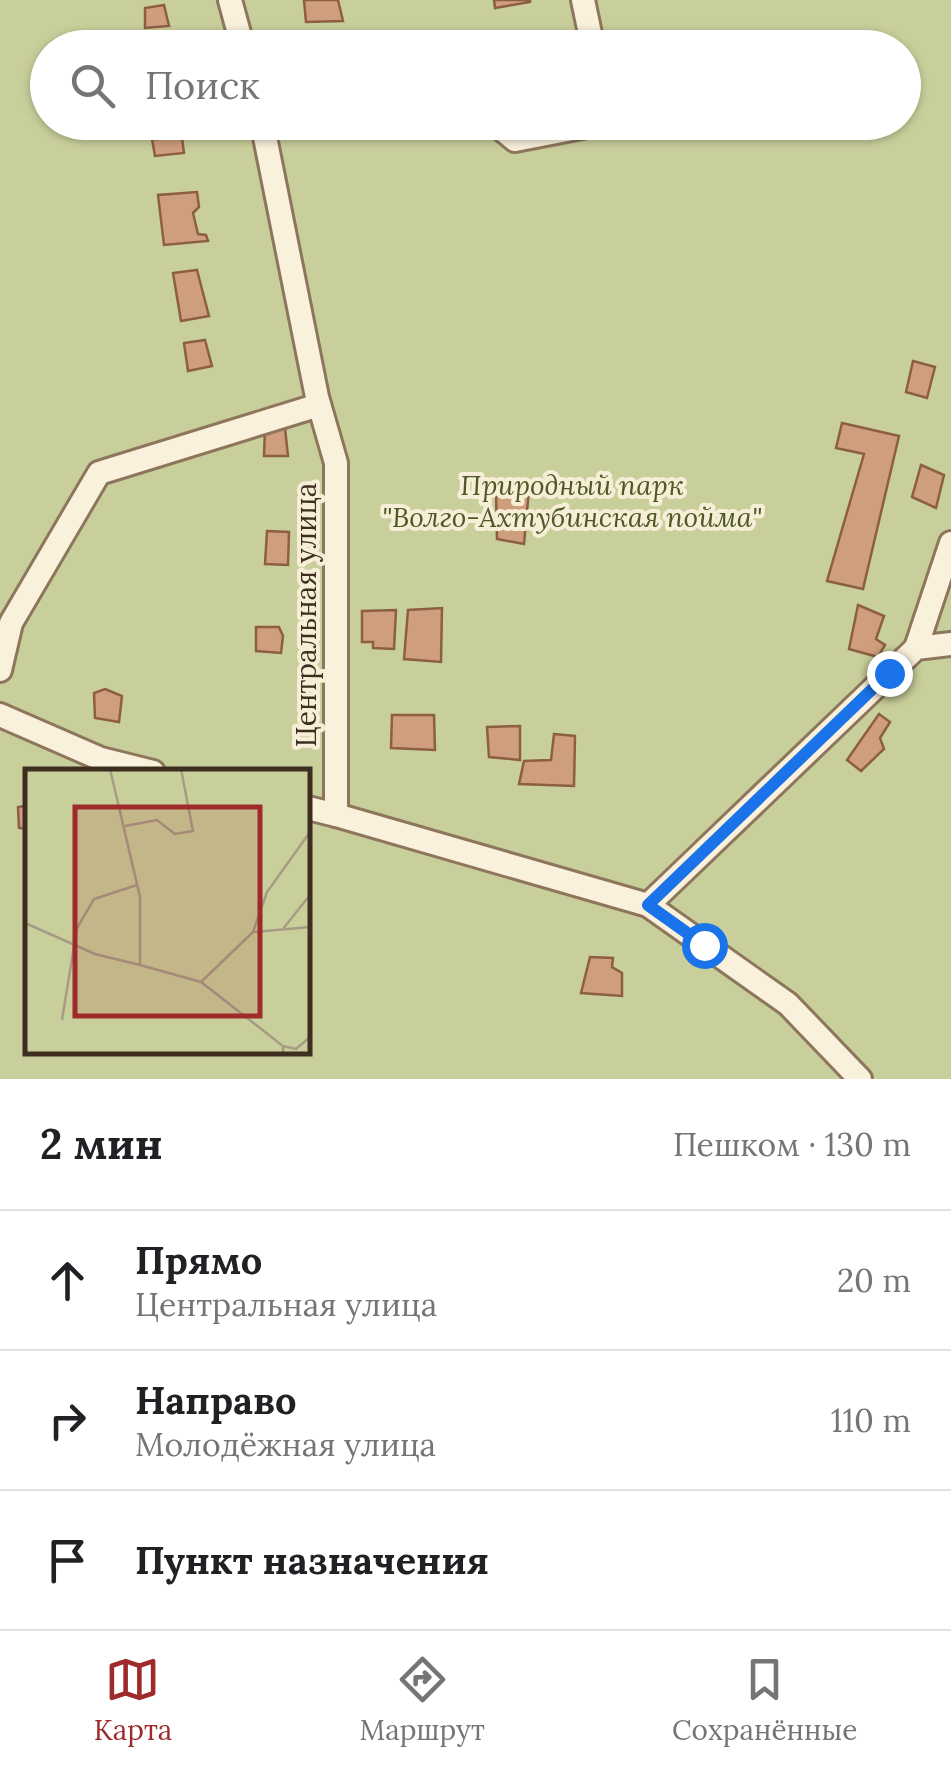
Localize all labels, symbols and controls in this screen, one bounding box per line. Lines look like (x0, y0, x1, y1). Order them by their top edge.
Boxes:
search box (30, 30, 921, 140)
icon: search (65, 58, 120, 113)
text: Поиск (145, 61, 260, 109)
park label: Природный парк "Волго-Ахтубинская пойма" (382, 467, 762, 535)
street label: Центральная улица (288, 483, 324, 747)
route end (867, 651, 913, 697)
inset map (25, 769, 310, 1054)
route start (682, 923, 728, 969)
text: 2 мин (40, 1117, 163, 1171)
text: Пешком · 130 m (673, 1124, 911, 1165)
text: Прямо (135, 1236, 262, 1284)
icon: ahead (40, 1253, 95, 1308)
text: 20 m (837, 1260, 911, 1301)
text: Центральная улица (135, 1284, 437, 1325)
text: Направо (135, 1376, 297, 1424)
icon: right (40, 1393, 95, 1448)
text: 110 m (831, 1400, 911, 1441)
text: Молодёжная улица (135, 1424, 436, 1465)
icon: arrive (40, 1533, 95, 1588)
text: Пункт назначения (135, 1536, 489, 1584)
tab: Карта (94, 1652, 172, 1748)
tab: Маршрут (360, 1652, 485, 1748)
tab: Сохранённые (672, 1652, 857, 1748)

